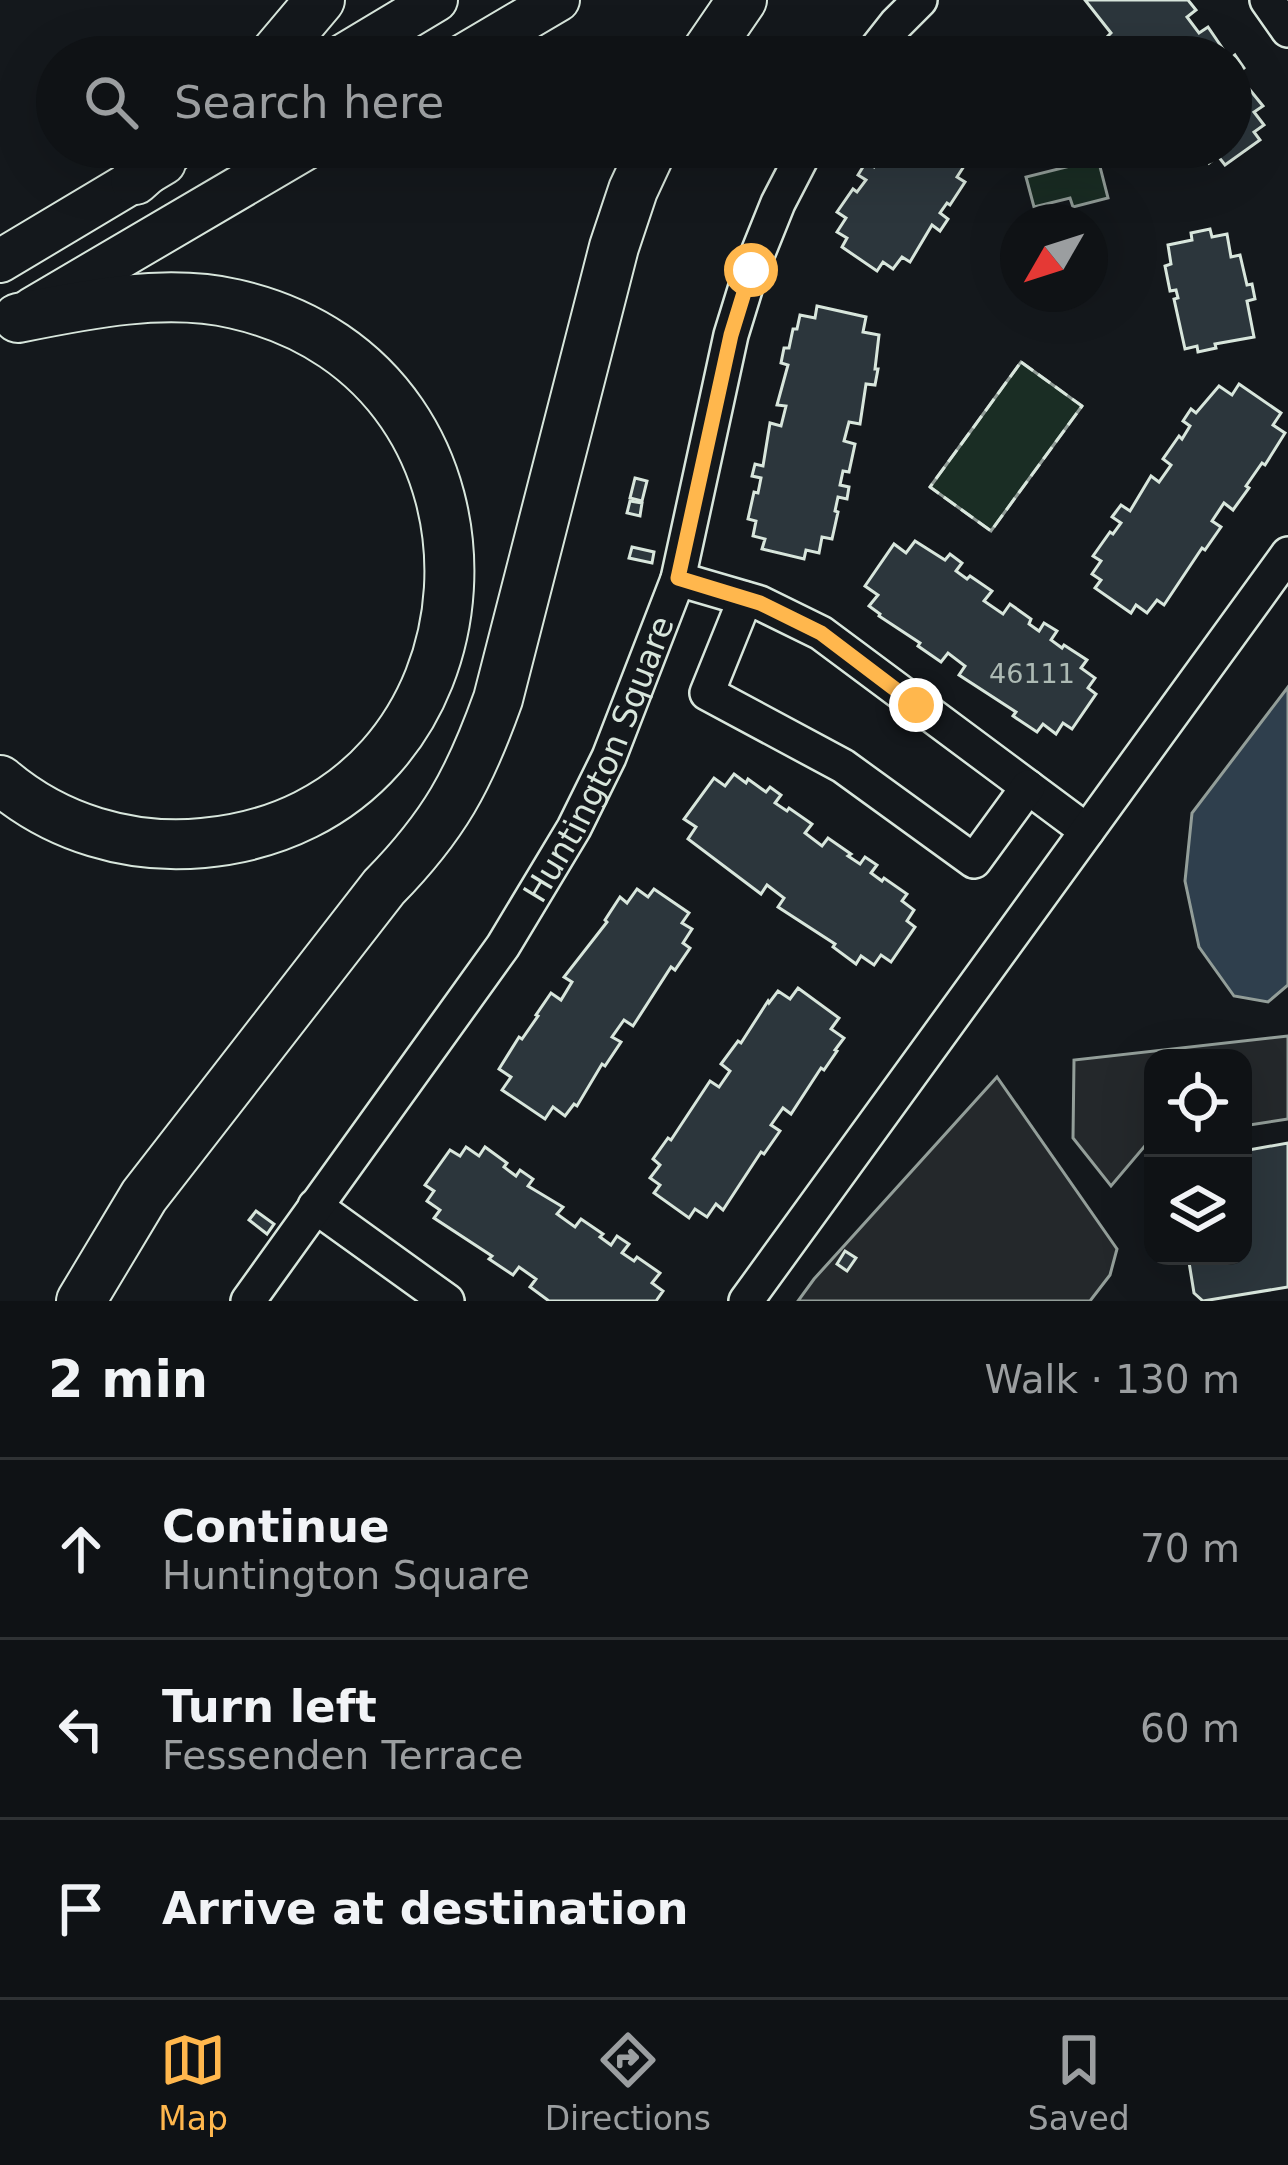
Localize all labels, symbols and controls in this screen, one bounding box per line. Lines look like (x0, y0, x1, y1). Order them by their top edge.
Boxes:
search box (36, 36, 1252, 168)
icon: search (78, 69, 144, 135)
text: Search here (174, 76, 444, 129)
north arrow (1000, 204, 1108, 312)
route start (724, 243, 778, 297)
street label: Huntington Square (515, 610, 682, 909)
house number: 46111 (989, 658, 1075, 689)
route end (889, 678, 943, 732)
map controls (1144, 1049, 1252, 1265)
button: locate (1144, 1049, 1252, 1157)
button: layers (1144, 1157, 1252, 1265)
text: 2 min (48, 1350, 208, 1409)
text: Walk · 130 m (985, 1357, 1240, 1402)
text: Continue (162, 1500, 390, 1553)
icon: ahead (48, 1516, 114, 1582)
text: 70 m (1140, 1526, 1240, 1571)
text: Huntington Square (162, 1553, 530, 1598)
text: Turn left (162, 1680, 377, 1733)
icon: left (48, 1696, 114, 1762)
text: 60 m (1140, 1706, 1240, 1751)
text: Fessenden Terrace (162, 1733, 523, 1778)
icon: arrive (48, 1876, 114, 1942)
text: Arrive at destination (162, 1882, 688, 1935)
tab: Map (158, 2027, 228, 2138)
tab: Directions (545, 2027, 711, 2138)
tab: Saved (1028, 2027, 1130, 2138)

